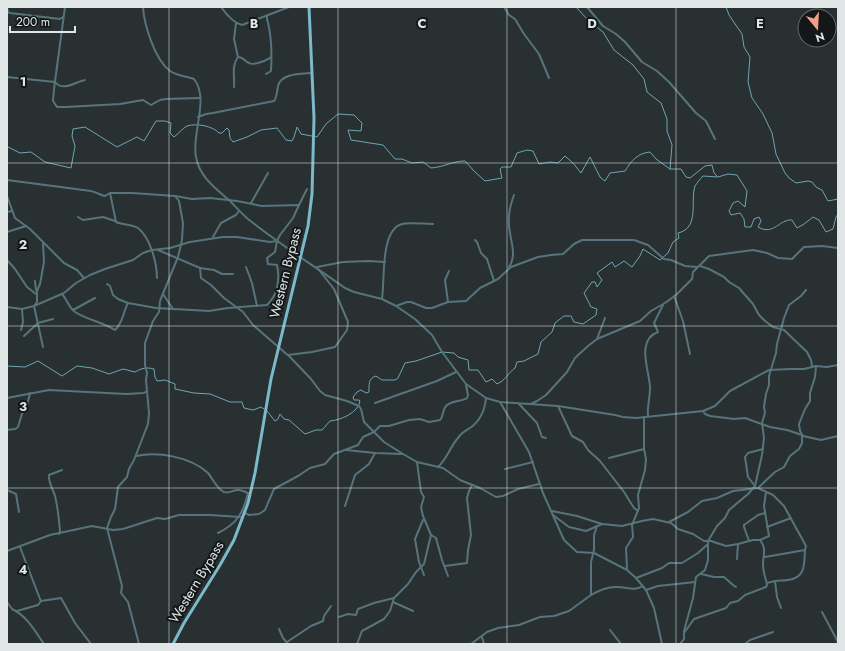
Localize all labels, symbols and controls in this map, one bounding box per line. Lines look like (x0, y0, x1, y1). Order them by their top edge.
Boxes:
scale bar (10, 8, 75, 34)
north arrow (797, 8, 837, 48)
text: 200 m (16, 13, 50, 31)
text: B (250, 14, 259, 33)
text: C (417, 14, 427, 33)
text: D (587, 14, 597, 33)
text: E (756, 14, 764, 33)
text: N (813, 29, 827, 46)
text: 1 (20, 72, 26, 91)
street label: Western Bypass (264, 225, 306, 320)
text: 2 (19, 235, 27, 254)
text: 3 (19, 397, 27, 416)
street label: Western Bypass (164, 537, 229, 627)
text: 4 (18, 560, 28, 579)

